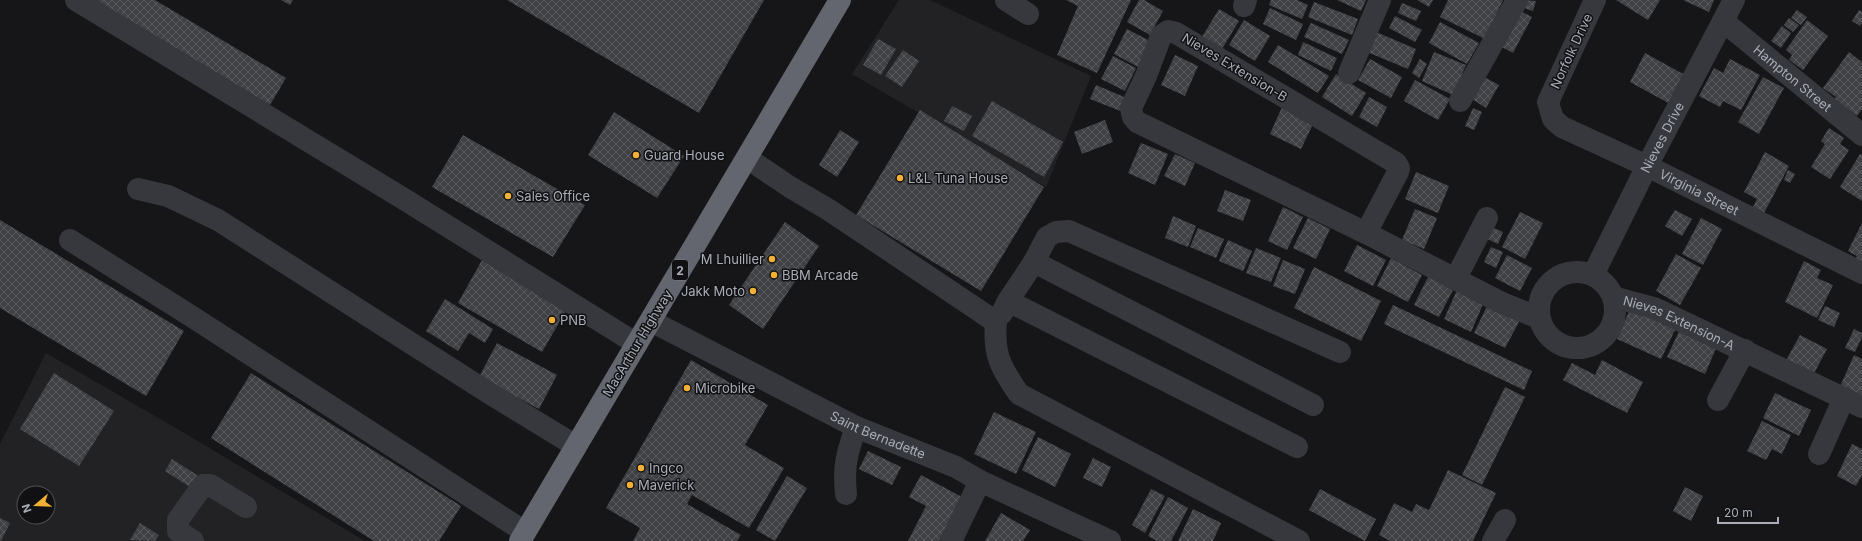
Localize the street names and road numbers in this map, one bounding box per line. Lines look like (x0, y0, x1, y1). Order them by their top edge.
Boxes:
street label: Norfolk Drive (1547, 11, 1595, 91)
street label: Nieves Extension-B (1179, 29, 1291, 105)
street label: Hampton Street (1750, 41, 1835, 115)
street label: Nieves Drive (1637, 99, 1687, 175)
street label: Virginia Street (1657, 166, 1742, 218)
road number: 2 (672, 260, 688, 280)
street label: MacArthur Highway (599, 287, 675, 399)
street label: Nieves Extension-A (1621, 292, 1737, 353)
street label: Saint Bernadette (828, 407, 928, 462)

